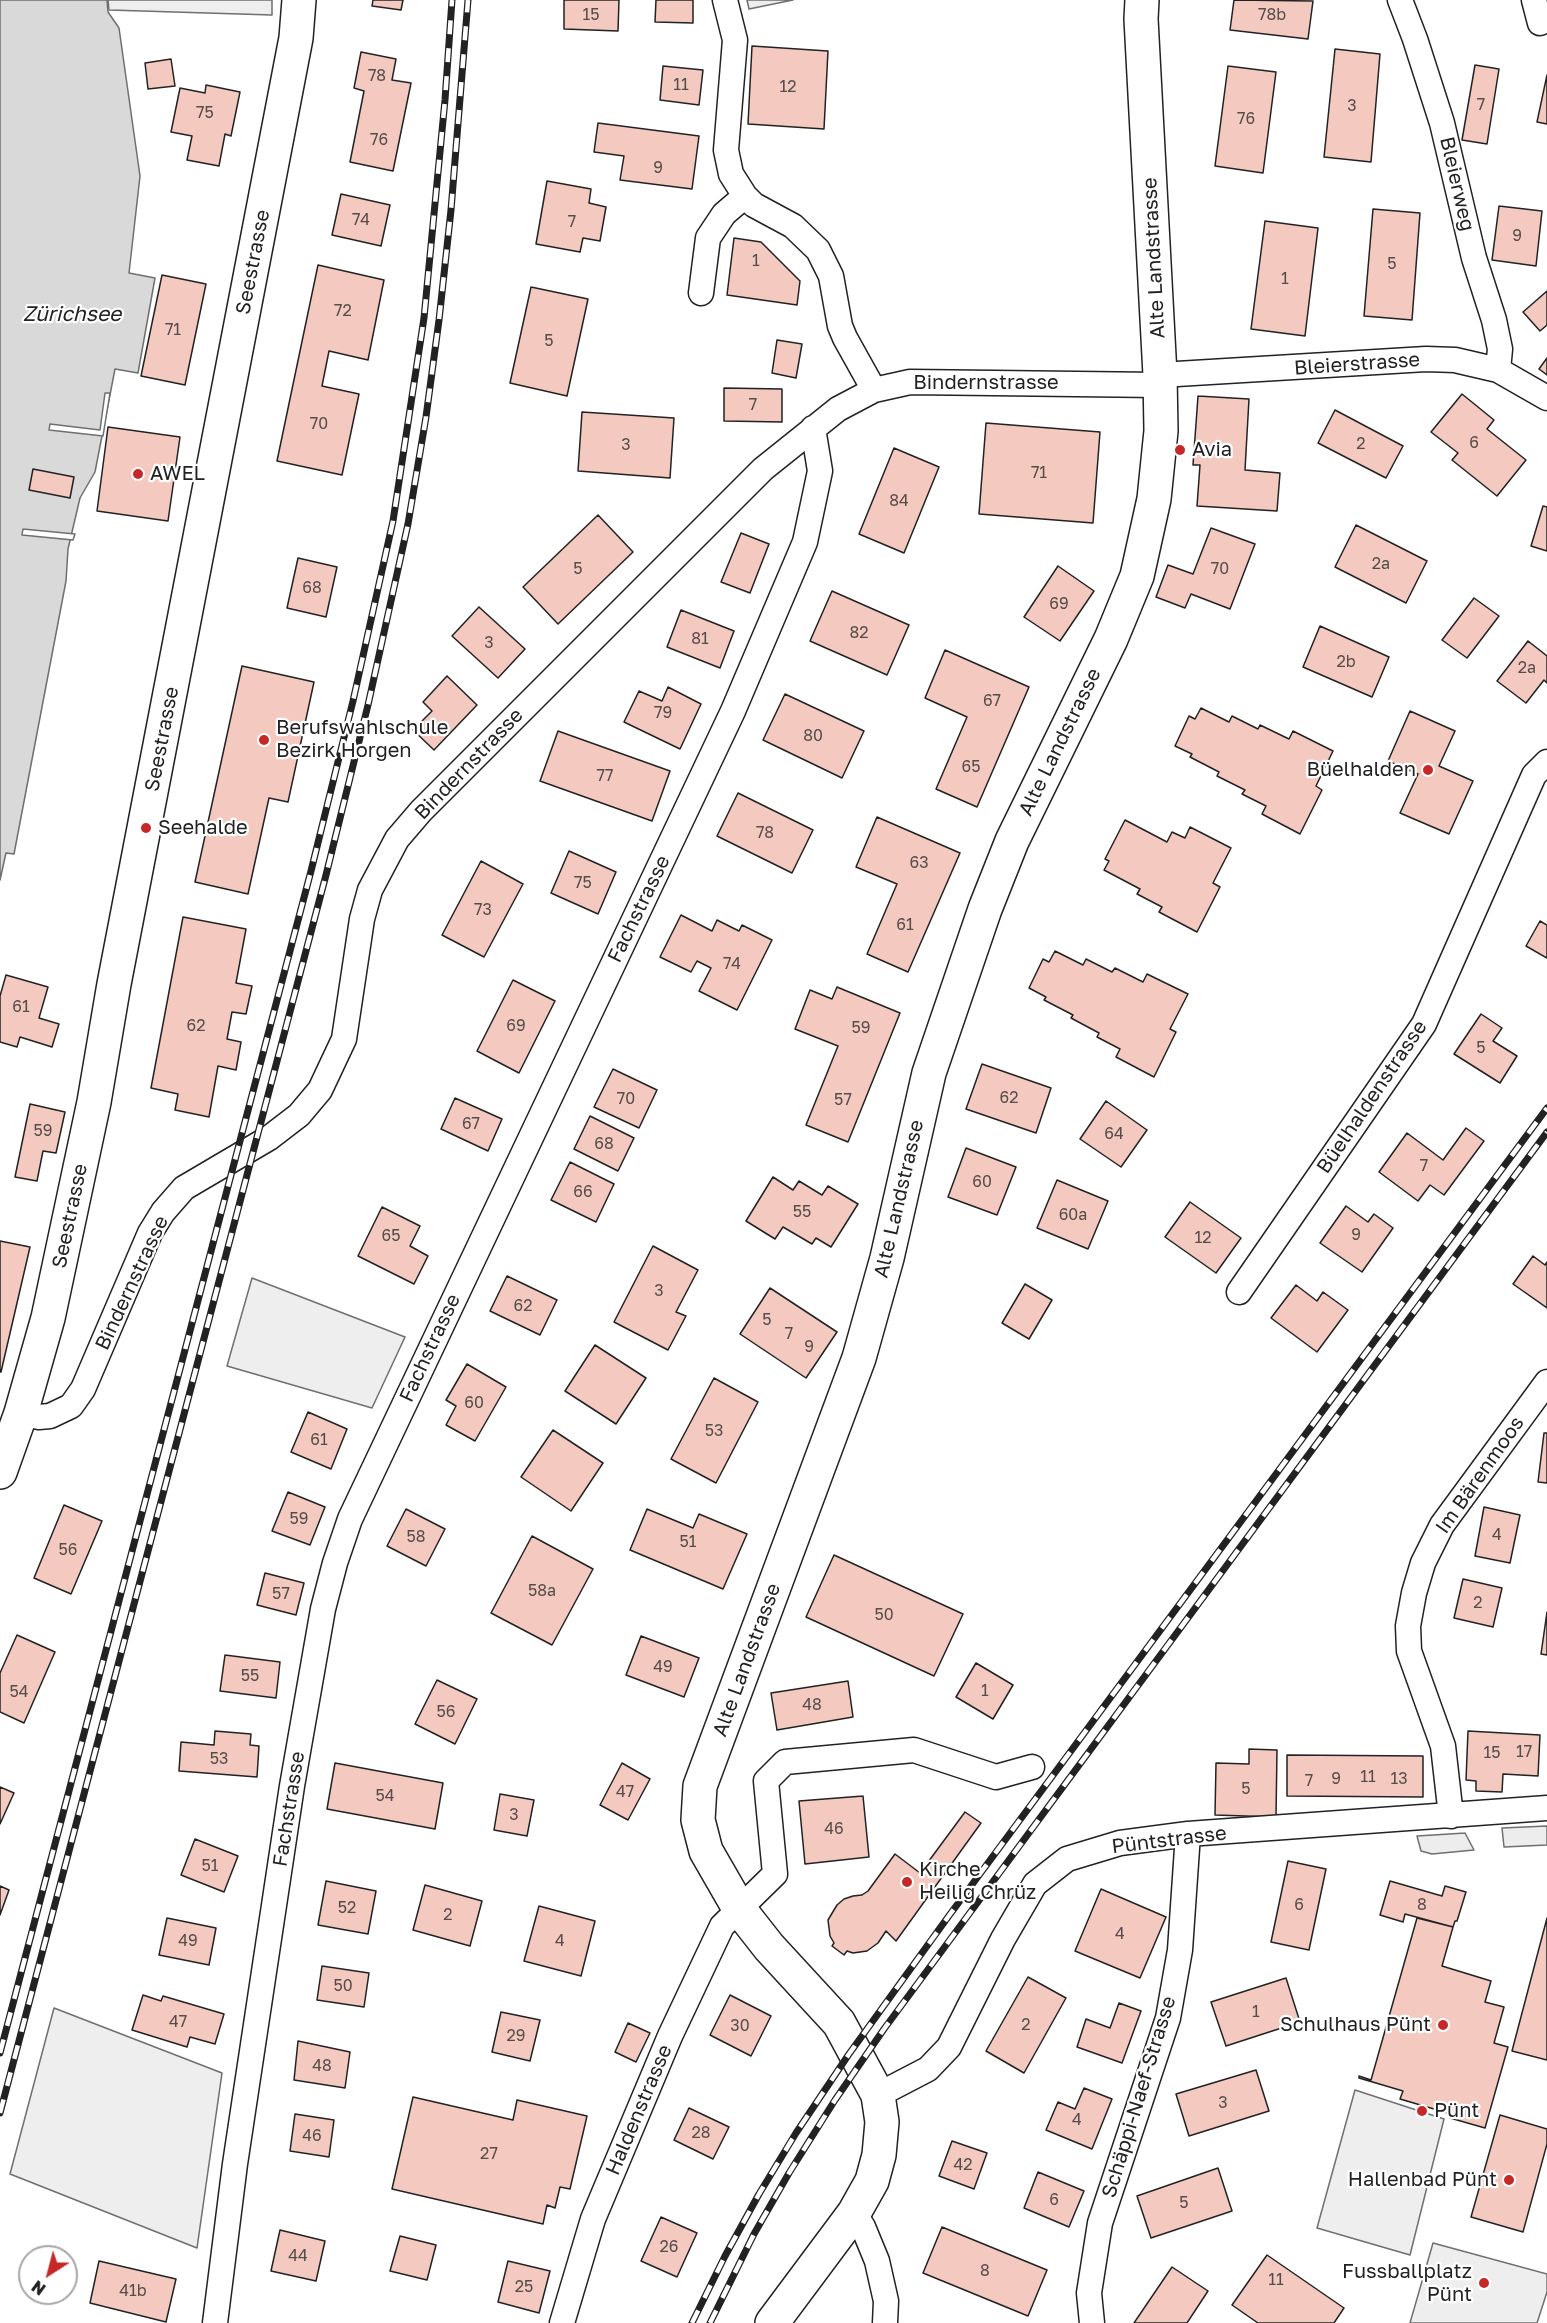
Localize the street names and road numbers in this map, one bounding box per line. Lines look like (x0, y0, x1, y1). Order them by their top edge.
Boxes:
street label: Bleierweg (1434, 134, 1480, 234)
street label: Alte Landstrasse (1138, 177, 1170, 339)
street label: Seestrasse (231, 208, 275, 316)
street label: Bleierstrasse (1293, 348, 1421, 380)
street label: Bindernstrasse (913, 371, 1059, 395)
street label: Alte Landstrasse (1014, 664, 1106, 820)
street label: Seestrasse (140, 685, 184, 793)
street label: Bindernstrasse (410, 703, 528, 825)
street label: Fachstrasse (603, 851, 675, 967)
street label: Büelhaldenstrasse (1312, 1016, 1432, 1178)
street label: Alte Landstrasse (869, 1118, 929, 1280)
street label: Seestrasse (47, 1162, 93, 1270)
street label: Bindernstrasse (90, 1212, 174, 1354)
street label: Fachstrasse (395, 1290, 465, 1406)
street label: Im Bärenmoos (1431, 1412, 1529, 1538)
street label: Alte Landstrasse (708, 1580, 786, 1740)
street label: Fachstrasse (268, 1750, 310, 1868)
street label: Püntstrasse (1110, 1821, 1228, 1859)
street label: Schäppi-Naef-Strasse (1097, 1993, 1181, 2201)
street label: Haldenstrasse (601, 2041, 677, 2179)

